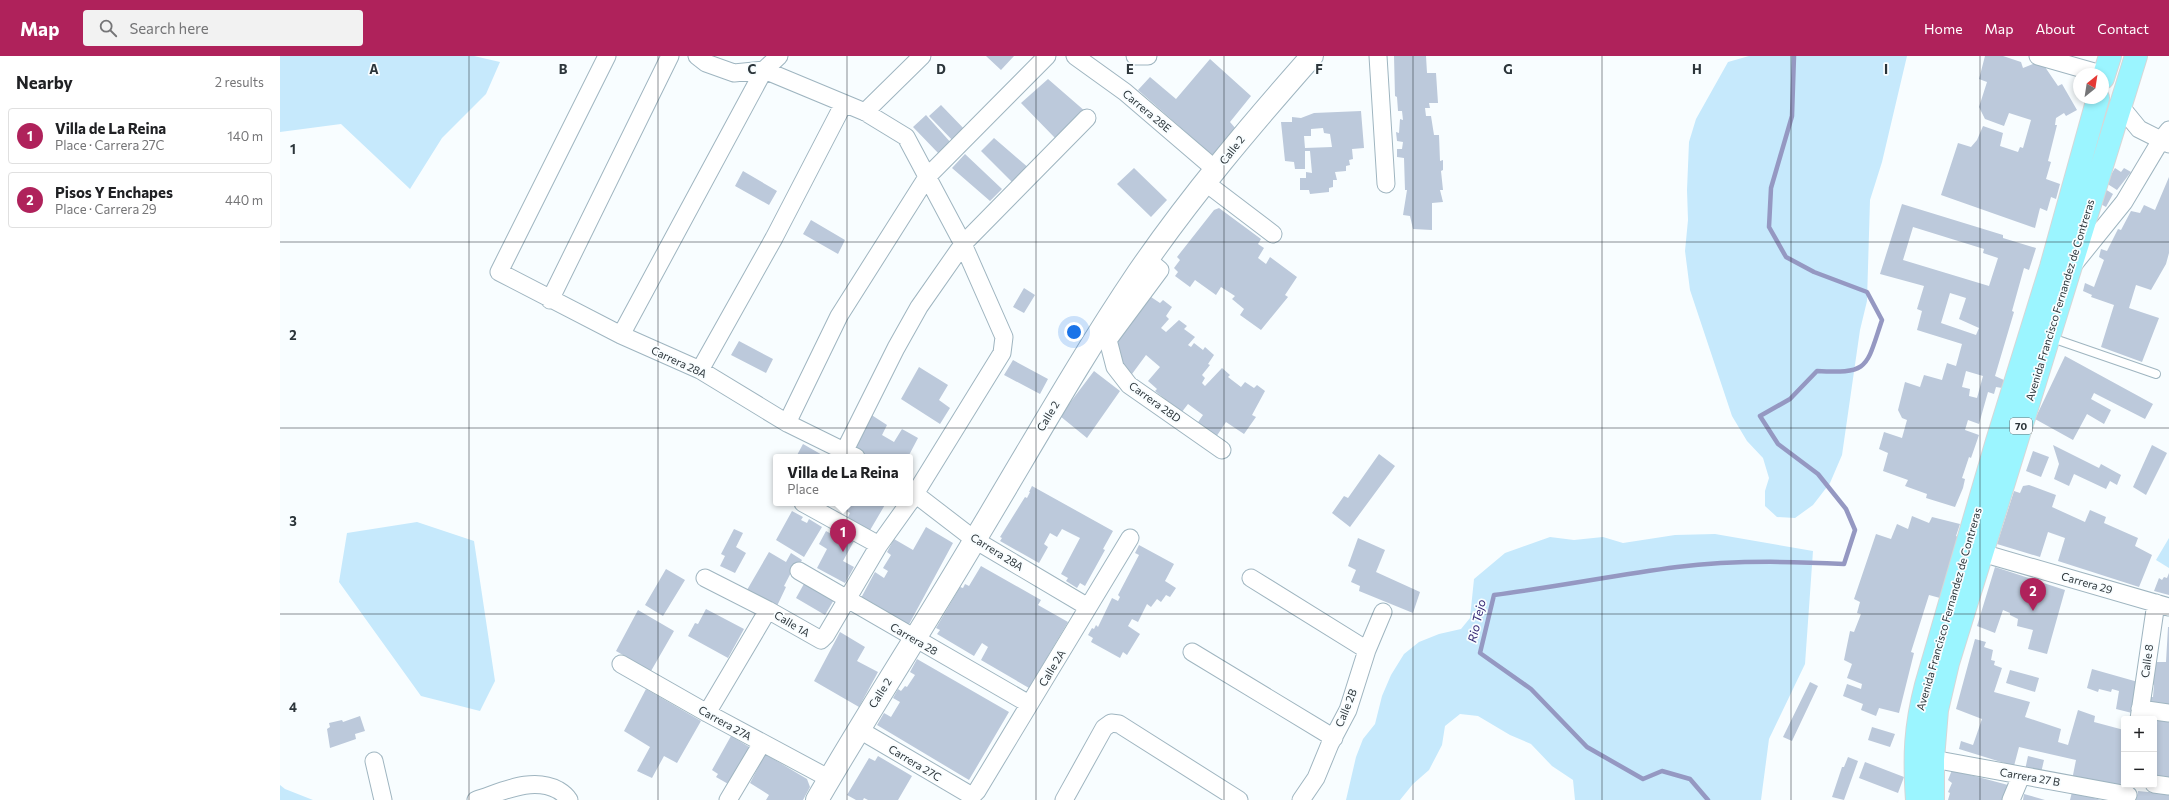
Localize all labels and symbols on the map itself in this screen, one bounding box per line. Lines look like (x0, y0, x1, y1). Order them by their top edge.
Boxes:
text: A (369, 61, 379, 77)
text: B (559, 61, 568, 77)
text: C (748, 61, 757, 77)
text: D (936, 61, 946, 77)
text: E (1126, 61, 1134, 77)
text: F (1315, 61, 1323, 77)
text: G (1503, 61, 1513, 77)
text: H (1692, 61, 1702, 77)
text: I (1884, 61, 1888, 77)
north arrow (2073, 68, 2109, 104)
street label: Carrera 28E (1121, 87, 1174, 135)
street label: Calle 2 (1216, 133, 1247, 167)
text: 1 (290, 141, 296, 157)
street label: Avenida Francisco Fernandez de Contreras (2023, 197, 2096, 402)
your location (1064, 322, 1084, 342)
text: 2 (289, 327, 297, 343)
street label: Carrera 28A (649, 343, 709, 380)
street label: Carrera 28D (1127, 379, 1184, 425)
street label: Calle 2 (1034, 398, 1062, 433)
road number: 70 (2010, 418, 2032, 434)
street label: Avenida Francisco Fernandez de Contreras (1913, 506, 1984, 712)
text: 3 (289, 513, 297, 529)
pin: 1 (830, 519, 856, 552)
street label: Carrera 28A (968, 530, 1026, 573)
street label: Carrera 29 (2060, 569, 2115, 596)
pin: 2 (2020, 578, 2046, 611)
water label: Rio Tejo (1464, 598, 1488, 644)
street label: Calle 1A (772, 608, 813, 639)
street label: Carrera 28 (888, 620, 941, 657)
street label: Calle 8 (2138, 643, 2155, 678)
street label: Calle 2A (1036, 647, 1068, 688)
street label: Calle 2 (865, 675, 894, 710)
street label: Calle 2B (1332, 687, 1359, 729)
text: 4 (289, 699, 297, 715)
street label: Carrera 27A (697, 703, 754, 743)
street label: Carrera 27C (887, 742, 944, 783)
street label: Carrera 27 B (1999, 765, 2061, 788)

